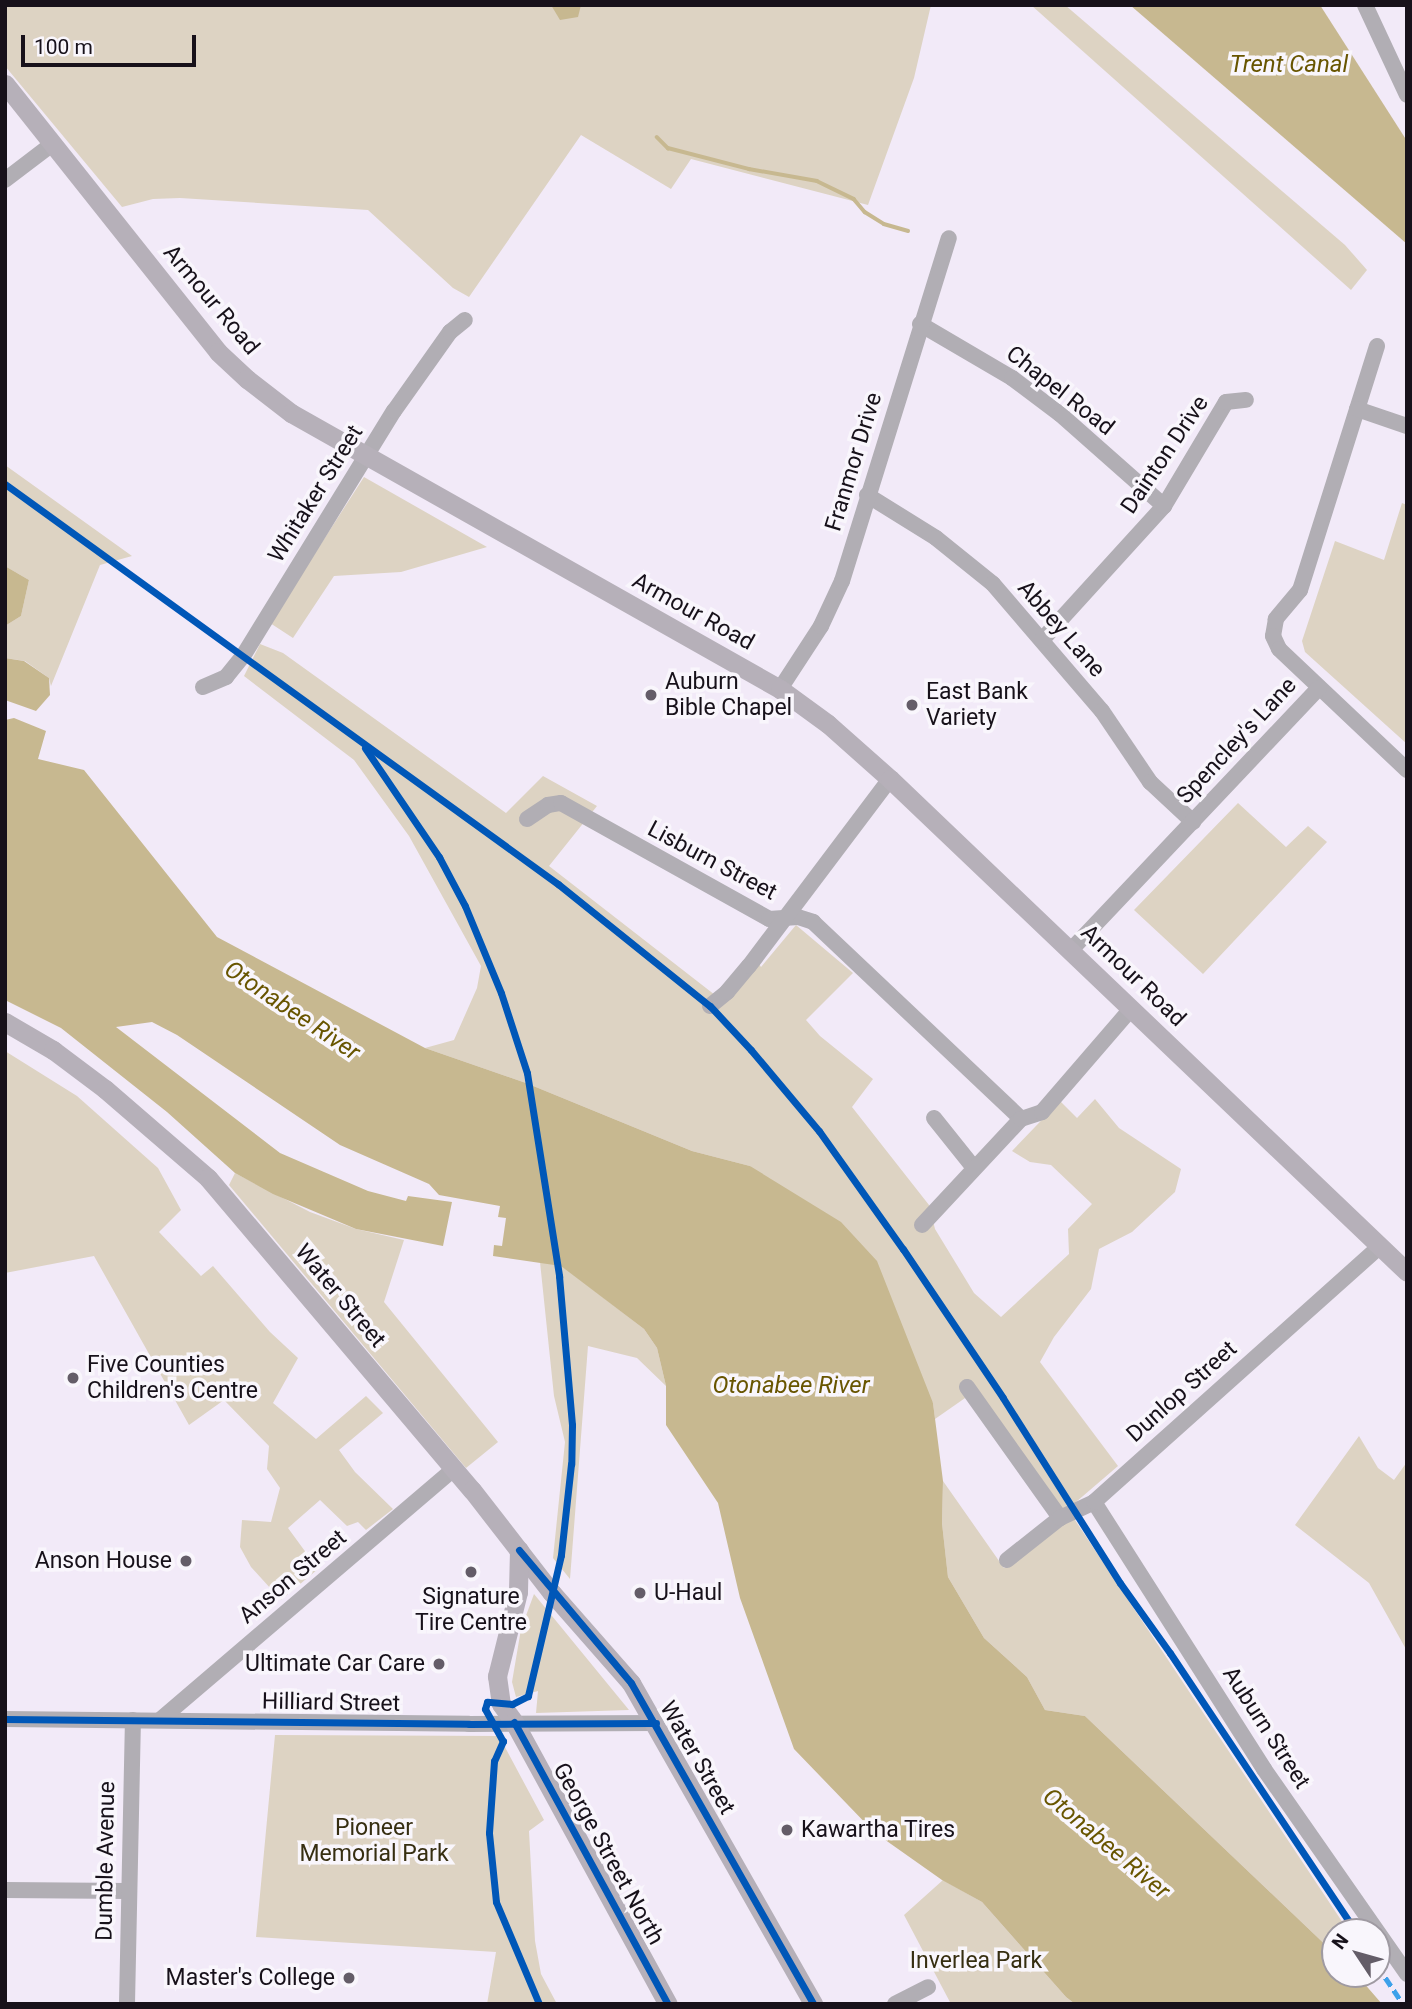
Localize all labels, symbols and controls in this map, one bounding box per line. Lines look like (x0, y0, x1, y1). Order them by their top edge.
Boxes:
scale bar (24, 21, 200, 65)
text: 100 m (34, 35, 93, 59)
water label: Trent Canal (1230, 51, 1348, 79)
street label: Armour Road (157, 239, 265, 361)
street label: Chapel Road (1001, 340, 1119, 442)
street label: Franmor Drive (820, 389, 888, 535)
street label: Dainton Drive (1115, 391, 1215, 519)
street label: Whitaker Street (263, 420, 369, 568)
street label: Armour Road (627, 567, 759, 657)
street label: Abbey Lane (1011, 575, 1111, 683)
place label: Auburn Bible Chapel (665, 668, 792, 722)
street label: Spencley's Lane (1171, 672, 1303, 810)
place label: East Bank Variety (926, 678, 1028, 732)
marker: Auburn Bible Chapel (643, 687, 659, 703)
marker: East Bank Variety (904, 697, 920, 713)
street label: Lisburn Street (643, 815, 781, 907)
street label: Armour Road (1075, 919, 1191, 1033)
water label: Otonabee River (219, 955, 365, 1067)
street label: Water Street (289, 1239, 391, 1353)
street label: Dunlop Street (1121, 1335, 1243, 1449)
place label: Five Counties Children's Centre (87, 1351, 258, 1405)
marker: Five Counties Children's Centre (65, 1370, 81, 1386)
water label: Otonabee River (712, 1372, 870, 1400)
street label: Anson Street (234, 1524, 352, 1630)
place label: Anson House (35, 1547, 172, 1575)
marker: Anson House (178, 1553, 194, 1569)
marker: Signature Tire Centre (463, 1564, 479, 1580)
place label: U-Haul (654, 1579, 722, 1607)
place label: Signature Tire Centre (415, 1583, 527, 1637)
marker: U-Haul (632, 1585, 648, 1601)
place label: Ultimate Car Care (245, 1650, 425, 1678)
marker: Ultimate Car Care (431, 1656, 447, 1672)
street label: Auburn Street (1216, 1662, 1316, 1794)
street label: Hilliard Street (262, 1688, 400, 1718)
street label: Water Street (653, 1696, 741, 1820)
street label: George Street North (547, 1758, 669, 1950)
street label: Dumble Avenue (91, 1781, 121, 1941)
water label: Otonabee River (1037, 1782, 1175, 1906)
park label: Pioneer Memorial Park (299, 1814, 449, 1868)
place label: Kawartha Tires (801, 1816, 955, 1844)
marker: Kawartha Tires (779, 1822, 795, 1838)
north arrow (1321, 1918, 1391, 1988)
text: N (1327, 1929, 1353, 1954)
park label: Inverlea Park (910, 1947, 1042, 1975)
place label: Master's College (166, 1964, 335, 1992)
marker: Master's College (341, 1970, 357, 1986)

